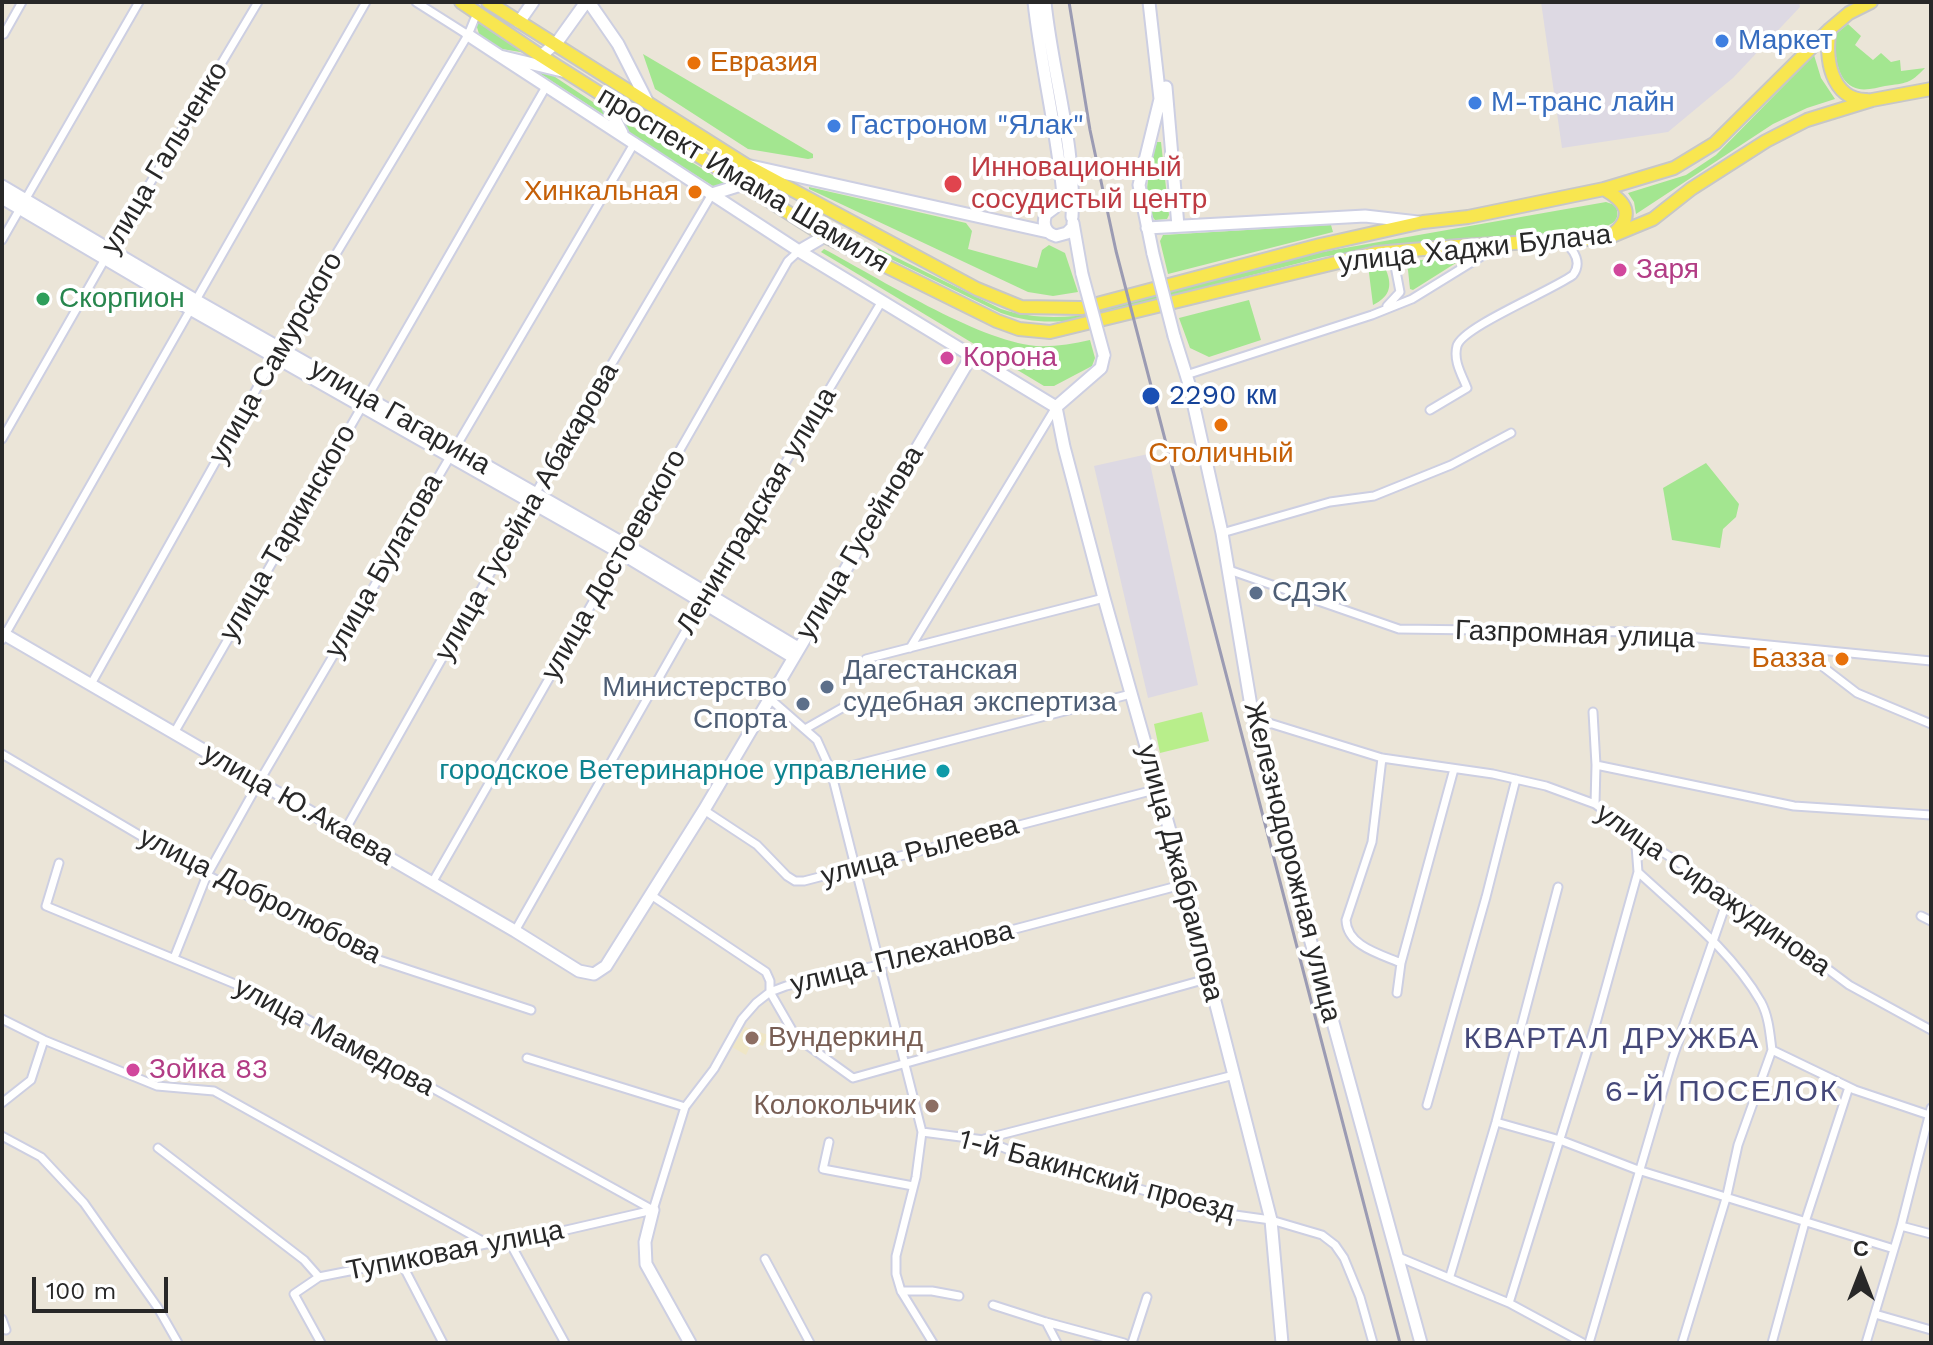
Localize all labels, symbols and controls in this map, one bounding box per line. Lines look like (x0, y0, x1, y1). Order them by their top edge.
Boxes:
place label: Маркет (1738, 24, 1833, 58)
marker: Маркет (1713, 32, 1731, 50)
place label: Евразия (710, 46, 818, 80)
marker: Евразия (685, 54, 703, 72)
street label: улица Гальченко (94, 56, 236, 260)
street label: проспект Имама Шамиля (592, 80, 894, 280)
place label: М-транс лайн (1491, 86, 1675, 120)
marker: М-транс лайн (1466, 94, 1484, 112)
place label: Гастроном "Ялак" (850, 109, 1084, 143)
marker: Гастроном "Ялак" (825, 117, 843, 135)
place label: Инновационный сосудистый центр (971, 151, 1207, 217)
marker: Инновационный сосудистый центр (942, 173, 964, 195)
place label: Хинкальная (524, 175, 679, 209)
marker: Хинкальная (686, 183, 704, 201)
street label: улица Хаджи Булача (1337, 218, 1613, 280)
street label: улица Самурского (202, 246, 350, 470)
place label: Заря (1636, 253, 1699, 287)
marker: Заря (1611, 261, 1629, 279)
place label: Скорпион (59, 282, 185, 316)
marker: Скорпион (34, 290, 52, 308)
place label: Корона (963, 341, 1057, 375)
marker: Корона (938, 349, 956, 367)
street label: улица Гагарина (304, 352, 496, 482)
street label: улица Гусейна Абакарова (428, 357, 626, 667)
place label: 2290 км (1169, 379, 1277, 413)
street label: Ленинградская улица (670, 381, 844, 641)
marker: 2290 км (1140, 385, 1162, 407)
marker: Столичный (1212, 416, 1230, 434)
street label: улица Таркинского (212, 419, 364, 647)
place label: Столичный (1148, 437, 1294, 471)
street label: улица Гусейнова (789, 440, 931, 646)
street label: улица Достоевского (534, 444, 694, 686)
street label: улица Булатова (318, 468, 450, 664)
place label: СДЭК (1272, 576, 1347, 610)
marker: СДЭК (1247, 584, 1265, 602)
street label: Газпромная улица (1455, 614, 1695, 656)
place label: Базза (1751, 642, 1826, 676)
marker: Базза (1833, 650, 1851, 668)
place label: Дагестанская судебная экспертиза (843, 654, 1117, 720)
place label: Министерство Спорта (602, 671, 787, 737)
marker: Дагестанская судебная экспертиза (818, 678, 836, 696)
marker: Министерство Спорта (794, 695, 812, 713)
street label: Железнодорожная улица (1236, 698, 1348, 1026)
street label: улица Ю.Акаева (196, 737, 400, 873)
street label: улица Джабраилова (1129, 741, 1231, 1005)
place label: городское Ветеринарное управление (439, 754, 927, 788)
marker: городское Ветеринарное управление (934, 762, 952, 780)
street label: улица Сиражудинова (1589, 796, 1837, 984)
street label: улица Рылеева (818, 809, 1022, 893)
street label: улица Добролюбова (133, 820, 387, 972)
street label: улица Плеханова (787, 914, 1017, 1002)
street label: улица Мамедова (228, 970, 440, 1104)
place label: Вундеркинд (768, 1021, 923, 1055)
district label: КВАРТАЛ ДРУЖБА (1464, 1021, 1760, 1057)
marker: Вундеркинд (743, 1029, 761, 1047)
place label: Зойка 83 (149, 1053, 268, 1087)
marker: Зойка 83 (124, 1061, 142, 1079)
district label: 6-Й ПОСЕЛОК (1605, 1074, 1839, 1110)
place label: Колокольчик (753, 1089, 916, 1123)
marker: Колокольчик (923, 1097, 941, 1115)
street label: 1-й Бакинский проезд (955, 1123, 1239, 1229)
street label: Тупиковая улица (344, 1213, 566, 1289)
north arrow (1821, 1233, 1901, 1313)
text: С (1853, 1236, 1869, 1261)
scale bar (36, 1261, 172, 1311)
text: 100 m (46, 1277, 116, 1305)

